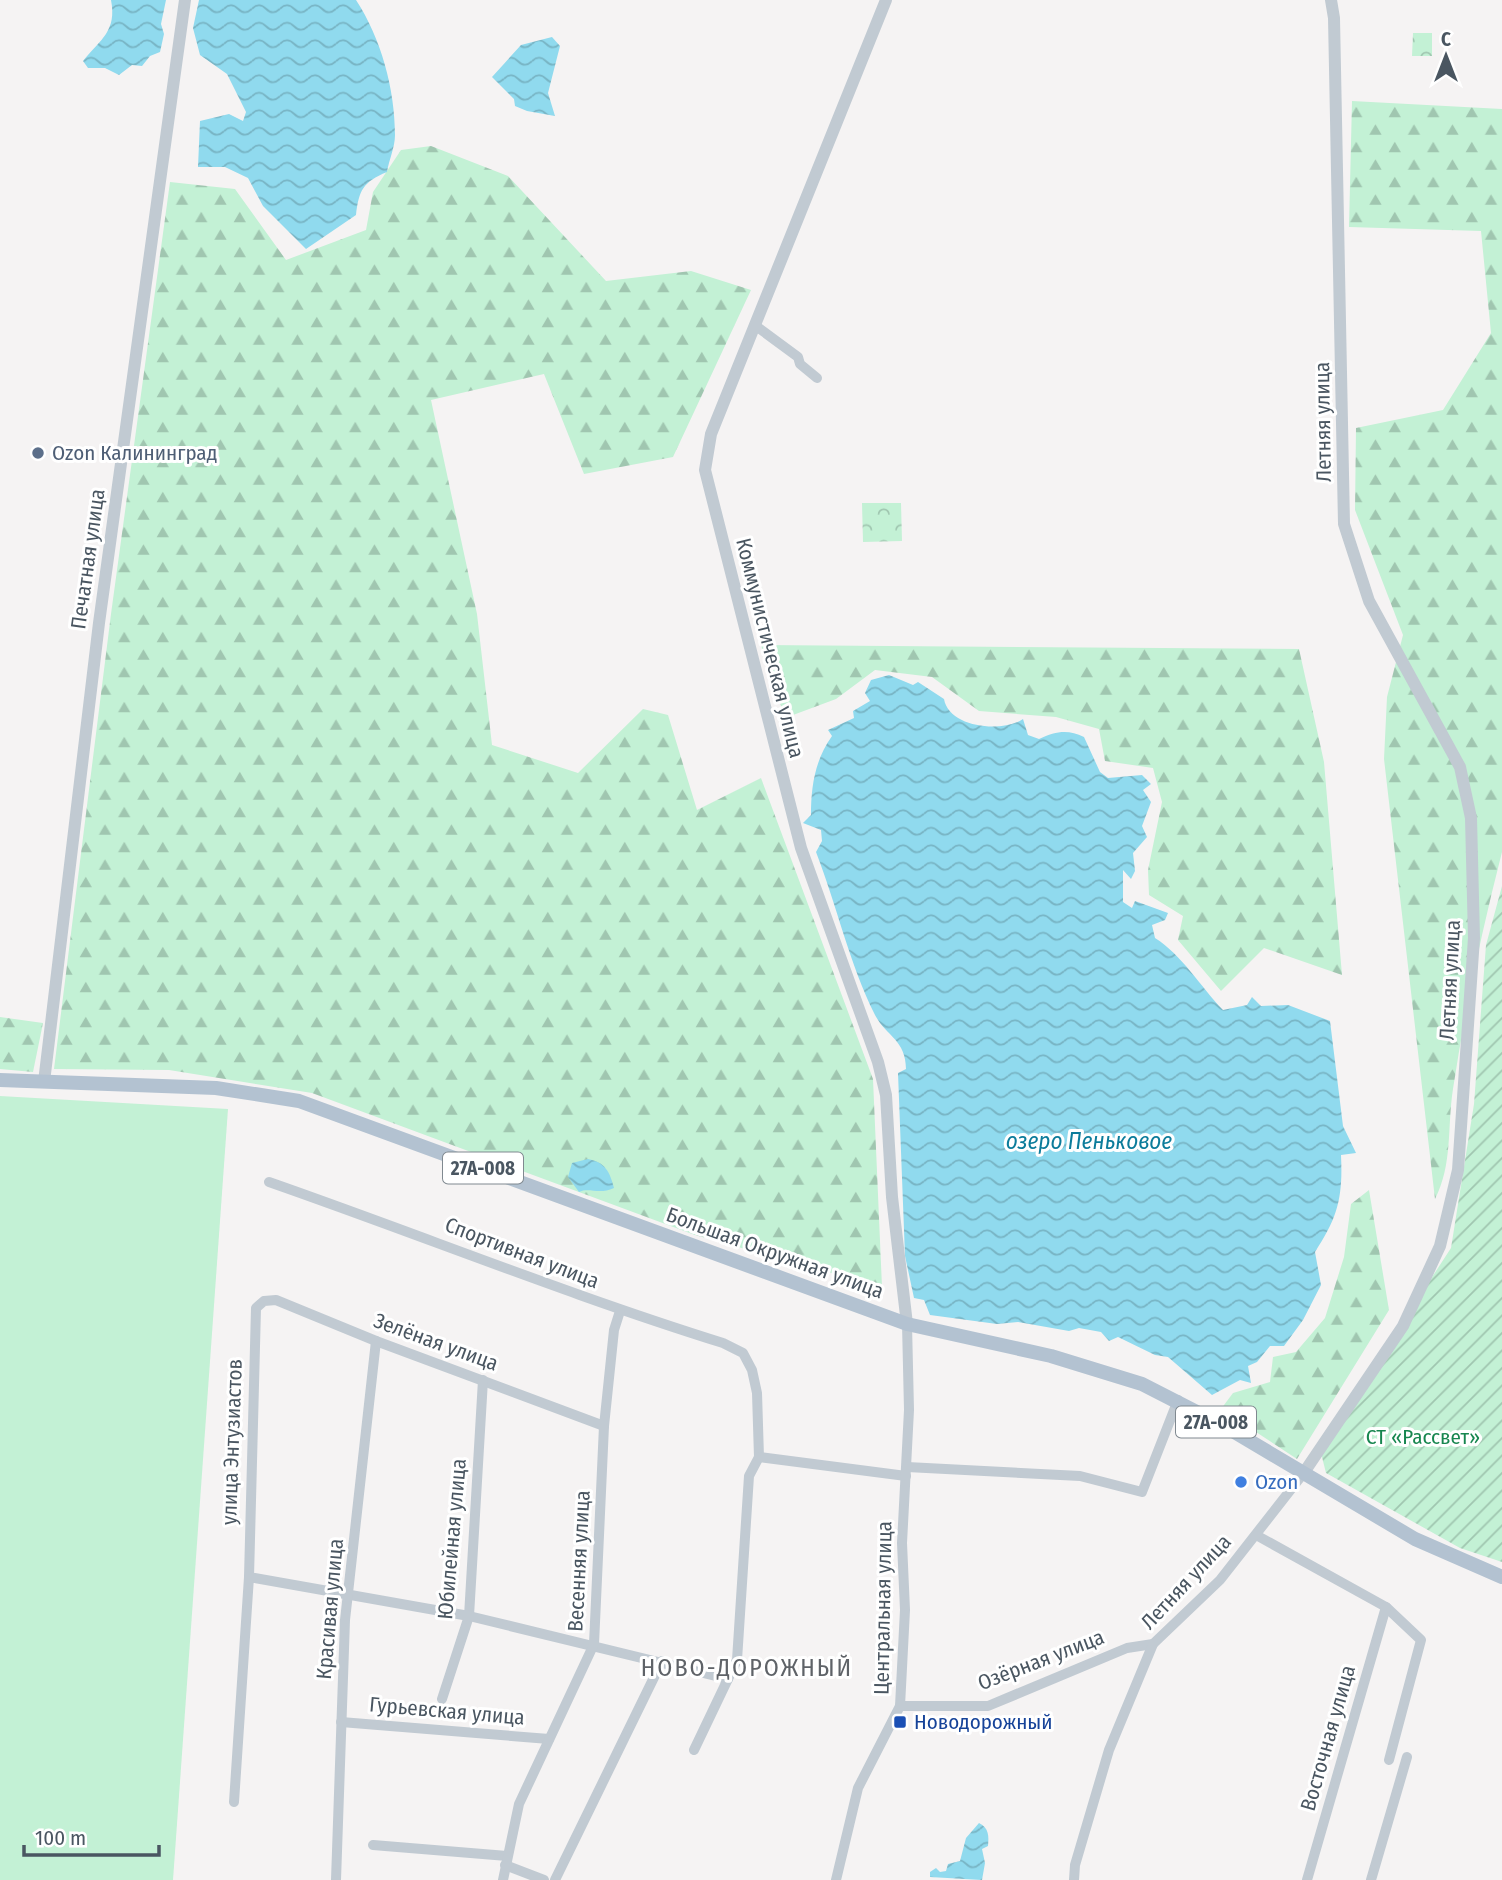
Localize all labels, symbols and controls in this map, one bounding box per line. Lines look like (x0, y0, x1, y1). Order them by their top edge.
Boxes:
north arrow (1411, 21, 1481, 91)
text: С (1441, 28, 1451, 51)
street label: Летняя улица (1309, 362, 1337, 482)
place label: Ozon Калининград (52, 440, 217, 466)
marker: Ozon Калининград (30, 445, 46, 461)
street label: Печатная улица (65, 487, 111, 631)
street label: Коммунистическая улица (730, 535, 810, 761)
street label: Летняя улица (1434, 919, 1466, 1041)
water label: озеро Пеньковое (1006, 1127, 1172, 1155)
road number: 27А-008 (443, 1152, 523, 1184)
street label: Большая Окружная улица (663, 1202, 887, 1304)
street label: Спортивная улица (441, 1212, 603, 1294)
street label: Зелёная улица (370, 1307, 502, 1377)
street label: улица Энтузиастов (216, 1359, 248, 1525)
road number: 27А-008 (1176, 1406, 1256, 1438)
park label: СТ «Рассвет» (1366, 1424, 1480, 1450)
street label: Юбилейная улица (432, 1458, 472, 1620)
place label: Ozon (1255, 1469, 1298, 1495)
marker: Ozon (1233, 1474, 1249, 1490)
street label: Весенняя улица (562, 1490, 596, 1632)
street label: Центральная улица (868, 1521, 898, 1695)
street label: Летняя улица (1135, 1529, 1237, 1635)
street label: Красивая улица (311, 1537, 349, 1681)
street label: Озёрная улица (974, 1624, 1108, 1696)
district label: НОВО-ДОРОЖНЫЙ (641, 1654, 853, 1682)
street label: Восточная улица (1295, 1662, 1361, 1814)
street label: Гурьевская улица (368, 1691, 526, 1731)
place label: Новодорожный (914, 1709, 1053, 1735)
marker: Новодорожный (892, 1714, 908, 1730)
scale bar (24, 1814, 159, 1858)
text: 100 m (35, 1825, 86, 1851)

